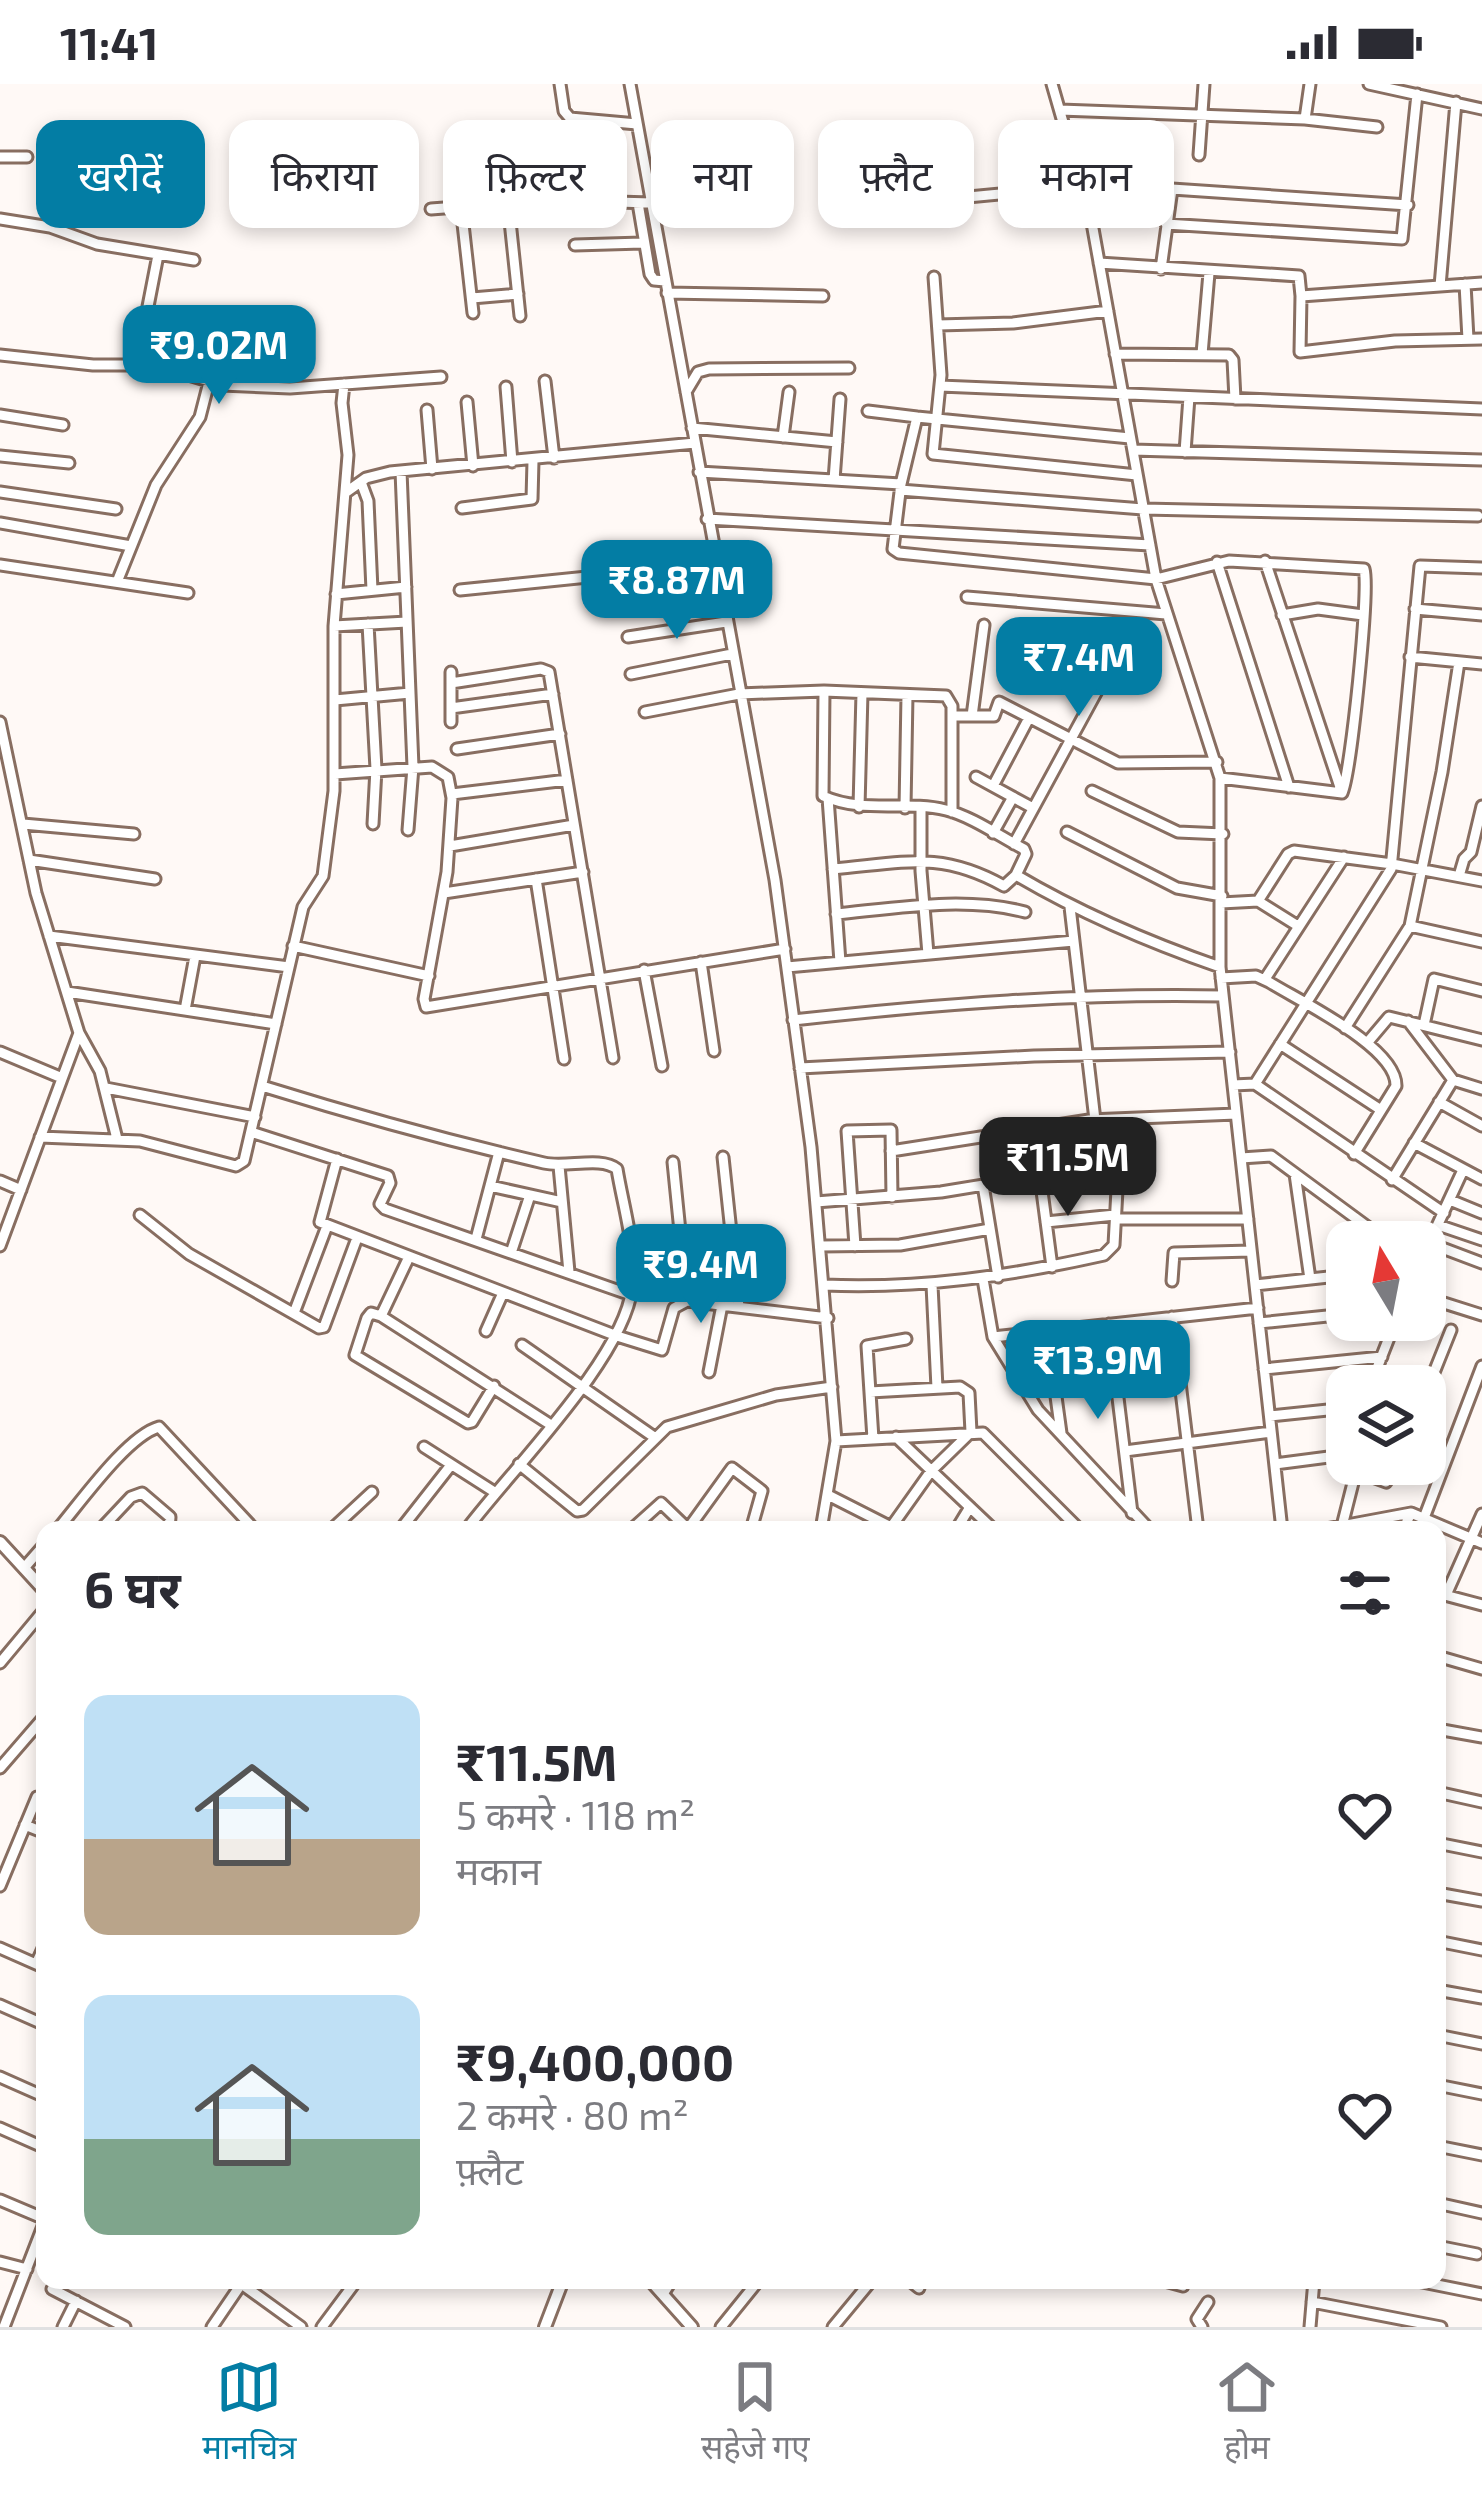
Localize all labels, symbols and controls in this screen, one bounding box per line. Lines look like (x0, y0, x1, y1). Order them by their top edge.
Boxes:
text: 11:41 (60, 15, 159, 69)
chip: खरीदें (36, 120, 205, 228)
chip: किराया (229, 120, 419, 228)
chip: फ़िल्टर (443, 120, 627, 228)
chip: नया (651, 120, 794, 228)
chip: फ़्लैट (818, 120, 974, 228)
chip: मकान (998, 120, 1174, 228)
pin: ₹9.02M (121, 305, 317, 407)
text: ₹9.02M (150, 320, 288, 367)
pin: ₹8.87M (579, 540, 775, 642)
text: ₹8.87M (608, 555, 746, 602)
pin: ₹7.4M (995, 617, 1163, 719)
text: ₹7.4M (1023, 632, 1135, 679)
pin: ₹11.5M (970, 1117, 1166, 1219)
text: ₹11.5M (1006, 1132, 1130, 1179)
north arrow (1326, 1221, 1446, 1341)
map controls (1326, 1221, 1446, 1485)
pin: ₹9.4M (617, 1224, 785, 1326)
text: ₹9.4M (643, 1239, 759, 1286)
pin: ₹13.9M (1000, 1320, 1196, 1422)
text: ₹13.9M (1033, 1335, 1163, 1382)
button: layers (1326, 1365, 1446, 1485)
text: 6 घर (84, 1557, 181, 1618)
icon: filters (1332, 1560, 1398, 1626)
text: ₹11.5M (456, 1730, 617, 1791)
icon: home (180, 1743, 324, 1887)
icon: heart (1332, 1782, 1398, 1848)
text: 5 कमरे · 118 m² (456, 1791, 695, 1838)
text: मकान (456, 1846, 541, 1893)
text: ₹9,400,000 (456, 2030, 734, 2091)
icon: home (180, 2043, 324, 2187)
icon: heart (1332, 2082, 1398, 2148)
text: 2 कमरे · 80 m² (456, 2091, 689, 2138)
text: फ़्लैट (456, 2146, 523, 2193)
tab: मानचित्र (202, 2354, 297, 2472)
tab: सहेजे गए (701, 2354, 809, 2472)
tab: होम (1214, 2354, 1280, 2472)

